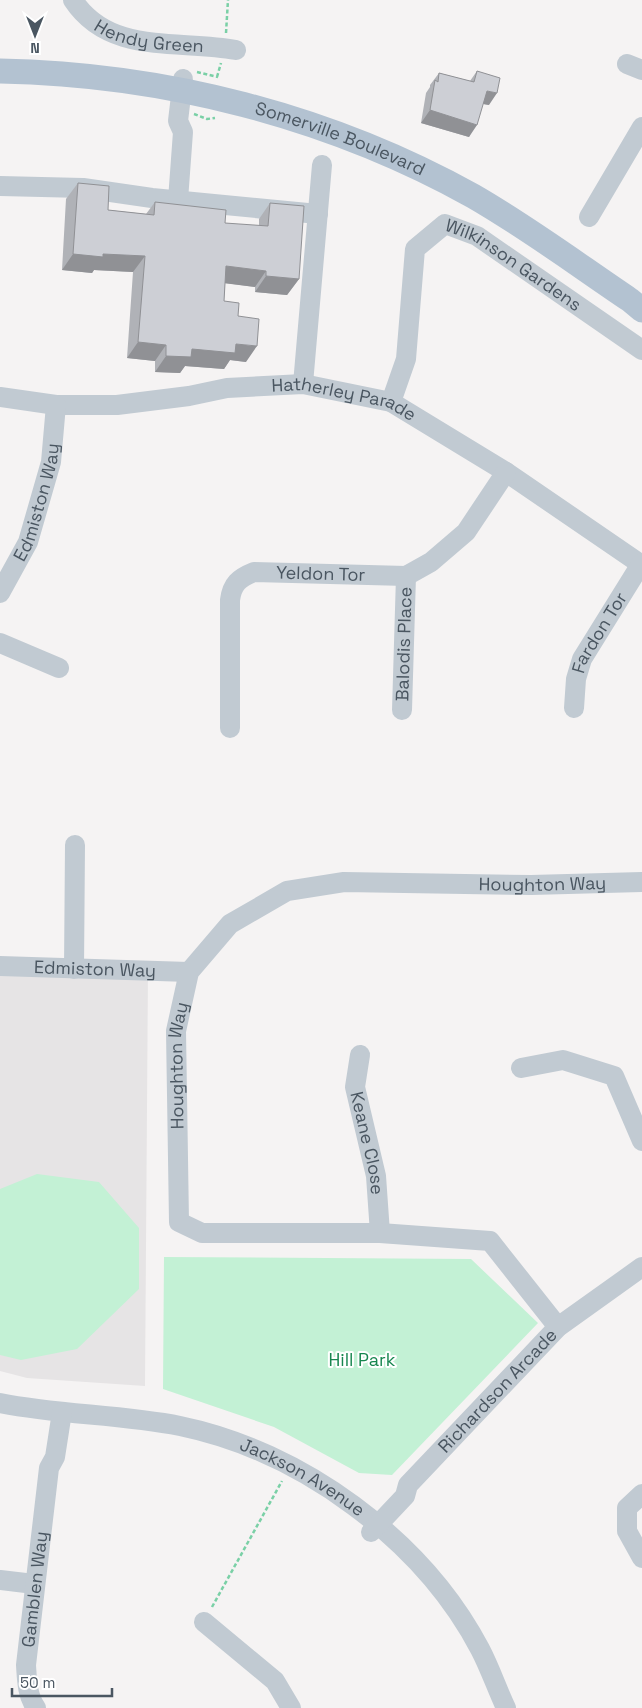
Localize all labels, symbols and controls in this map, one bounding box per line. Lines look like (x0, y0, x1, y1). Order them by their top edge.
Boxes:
north arrow (10, 10, 60, 60)
street label: Hendy Green (90, 14, 204, 57)
text: N (30, 39, 40, 57)
street label: Somerville Boulevard (253, 96, 429, 181)
street label: Wilkinson Gardens (442, 213, 586, 316)
street label: Hatherley Parade (271, 372, 421, 426)
street label: Edmiston Way (8, 442, 64, 565)
street label: Yeldon Tor (276, 561, 366, 586)
street label: Balodis Place (390, 586, 417, 702)
street label: Fardon Tor (566, 587, 632, 676)
street label: Houghton Way (478, 871, 607, 896)
street label: Edmiston Way (33, 955, 156, 982)
street label: Houghton Way (163, 1000, 193, 1129)
street label: Keane Close (345, 1089, 389, 1196)
street label: Richardson Arcade (433, 1323, 562, 1457)
park label: Hill Park (328, 1348, 396, 1371)
street label: Jackson Avenue (237, 1433, 370, 1521)
street label: Gamblen Way (16, 1530, 53, 1648)
scale bar (12, 1666, 112, 1698)
text: 50 m (20, 1673, 55, 1692)

